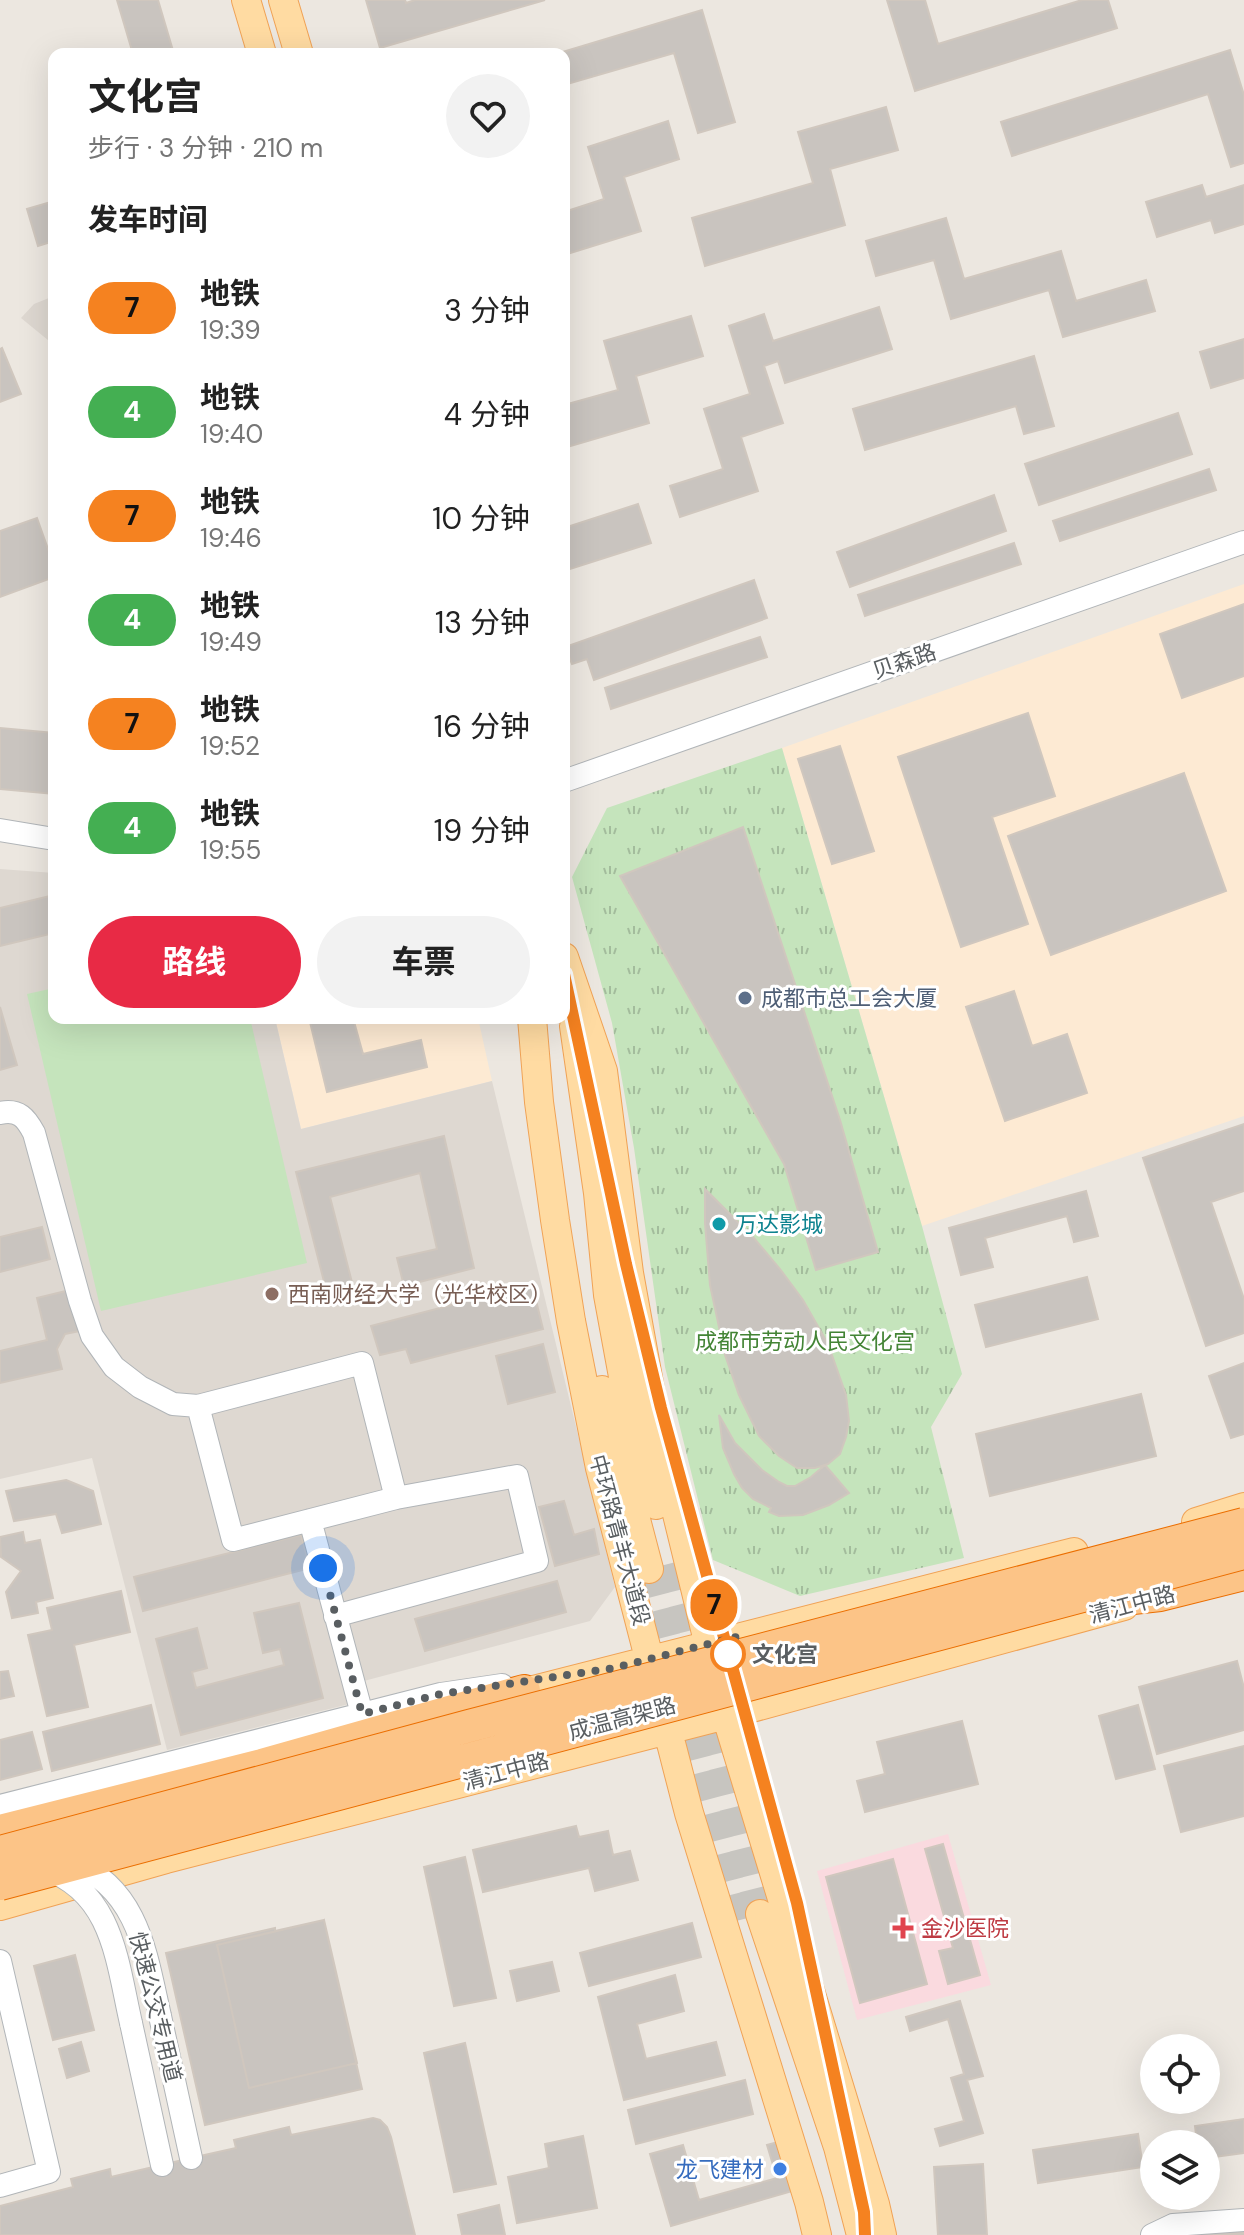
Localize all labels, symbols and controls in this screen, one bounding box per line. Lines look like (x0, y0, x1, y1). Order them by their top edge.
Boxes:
text: 文化宫 (88, 72, 202, 122)
button: heart (446, 74, 530, 158)
text: 步行 · 3 分钟 · 210 m (88, 131, 323, 165)
text: 发车时间 (88, 200, 208, 239)
text: 地铁 (200, 274, 260, 313)
text: 7 (124, 289, 140, 326)
text: 3 分钟 (444, 291, 530, 330)
text: 19:39 (200, 313, 261, 347)
text: 地铁 (200, 378, 260, 417)
text: 4 (123, 393, 141, 430)
text: 4 分钟 (444, 395, 530, 434)
text: 19:40 (200, 417, 263, 451)
text: 地铁 (200, 482, 260, 521)
text: 7 (124, 497, 140, 534)
text: 10 分钟 (432, 499, 530, 538)
text: 19:46 (200, 521, 262, 555)
text: 地铁 (200, 586, 260, 625)
text: 4 (123, 601, 141, 638)
text: 13 分钟 (435, 603, 530, 642)
text: 19:49 (200, 625, 262, 659)
street label: 贝森路 (868, 637, 940, 686)
text: 地铁 (200, 690, 260, 729)
text: 7 (124, 705, 140, 742)
text: 16 分钟 (434, 707, 530, 746)
text: 19:52 (200, 729, 260, 763)
text: 地铁 (200, 794, 260, 833)
text: 4 (123, 809, 141, 846)
text: 19 分钟 (434, 811, 530, 850)
text: 19:55 (200, 833, 261, 867)
button: 路线 (88, 916, 301, 1008)
button: 车票 (317, 916, 530, 1008)
place label: 成都市总工会大厦 (761, 984, 937, 1013)
marker: 成都市总工会大厦 (736, 989, 754, 1007)
place label: 万达影城 (735, 1210, 823, 1239)
marker: 万达影城 (710, 1215, 728, 1233)
place label: 西南财经大学（光华校区） (288, 1280, 552, 1309)
marker: 西南财经大学（光华校区） (263, 1285, 281, 1303)
park label: 成都市劳动人民文化宫 (695, 1327, 915, 1356)
street label: 中环路青羊大道段 (583, 1451, 656, 1629)
your location (303, 1548, 343, 1588)
line badge: 7 (688, 1579, 740, 1631)
street label: 清江中路 (1086, 1579, 1178, 1630)
text: 7 (706, 1586, 722, 1623)
marker: 文化宫 (711, 1637, 745, 1671)
place label: 文化宫 (752, 1640, 818, 1669)
street label: 成温高架路 (565, 1690, 679, 1747)
street label: 清江中路 (460, 1746, 552, 1797)
place label: 金沙医院 (921, 1914, 1009, 1943)
marker: 金沙医院 (892, 1917, 914, 1939)
street label: 快速公交专用道 (123, 1929, 188, 2085)
map controls (1140, 2034, 1220, 2210)
button: locate (1140, 2034, 1220, 2114)
button: layers (1140, 2130, 1220, 2210)
place label: 龙飞建材 (676, 2155, 764, 2184)
marker: 龙飞建材 (771, 2160, 789, 2178)

